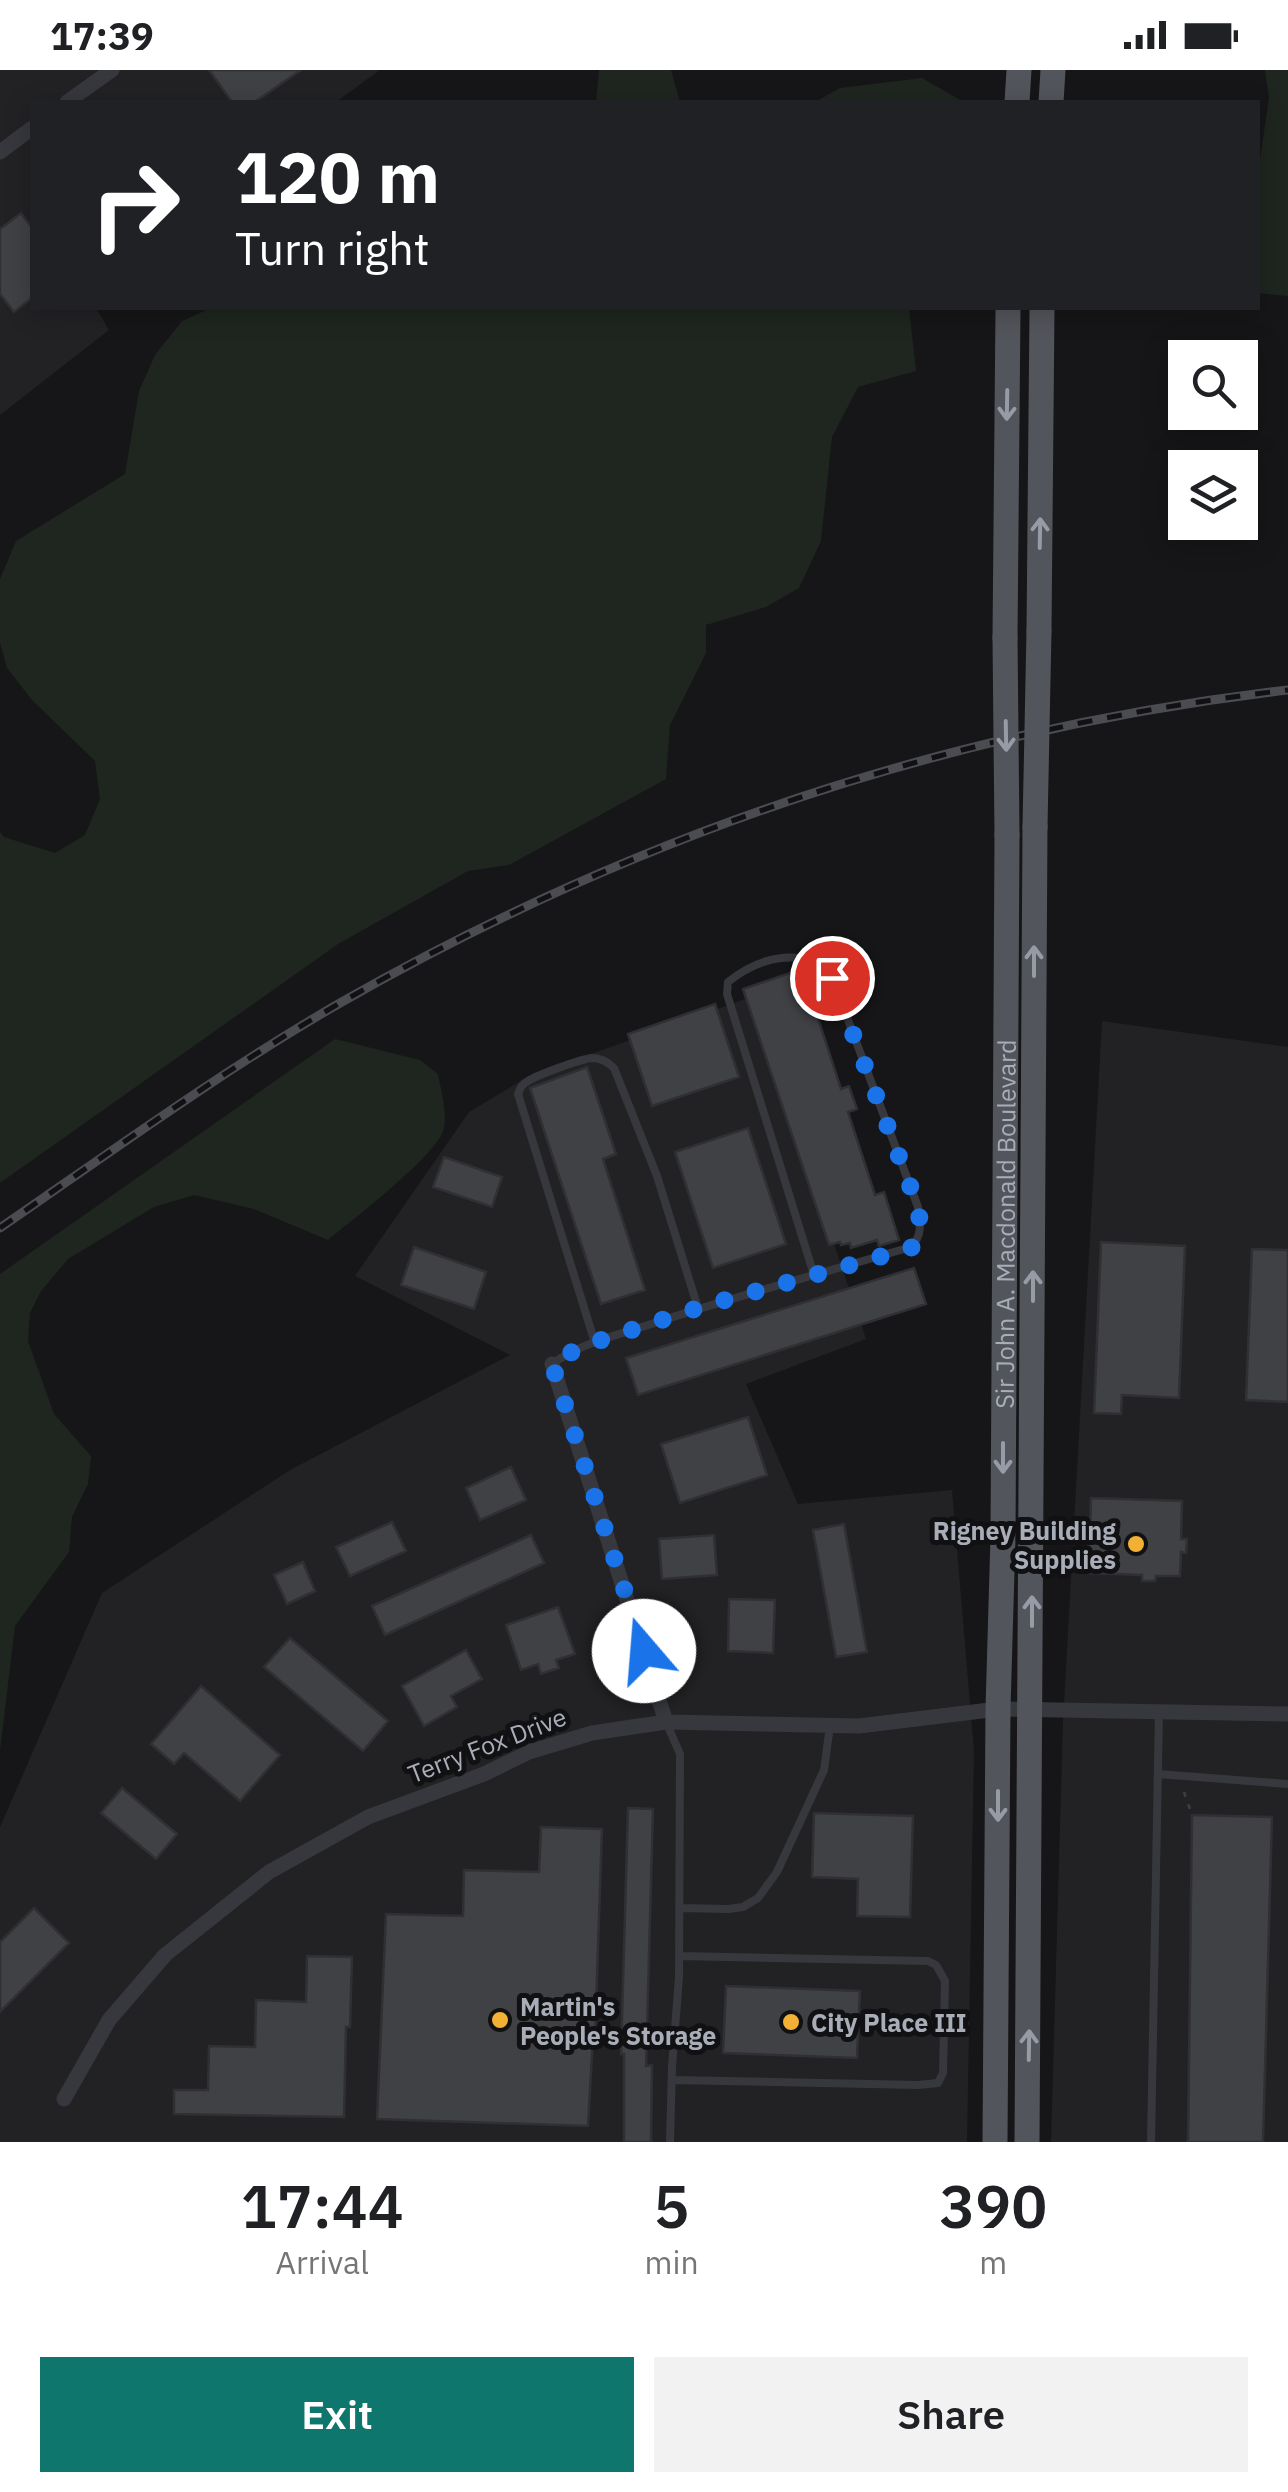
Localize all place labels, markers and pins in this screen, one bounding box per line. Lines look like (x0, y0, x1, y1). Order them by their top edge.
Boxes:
pin (790, 936, 875, 1021)
place label: Rigney Building Supplies (933, 1514, 1116, 1576)
marker: Rigney Building Supplies (1125, 1533, 1147, 1555)
place label: Martin's People's Storage (520, 1990, 716, 2052)
place label: City Place III (811, 2006, 967, 2039)
marker: Martin's People's Storage (489, 2009, 511, 2031)
marker: City Place III (780, 2011, 802, 2033)

